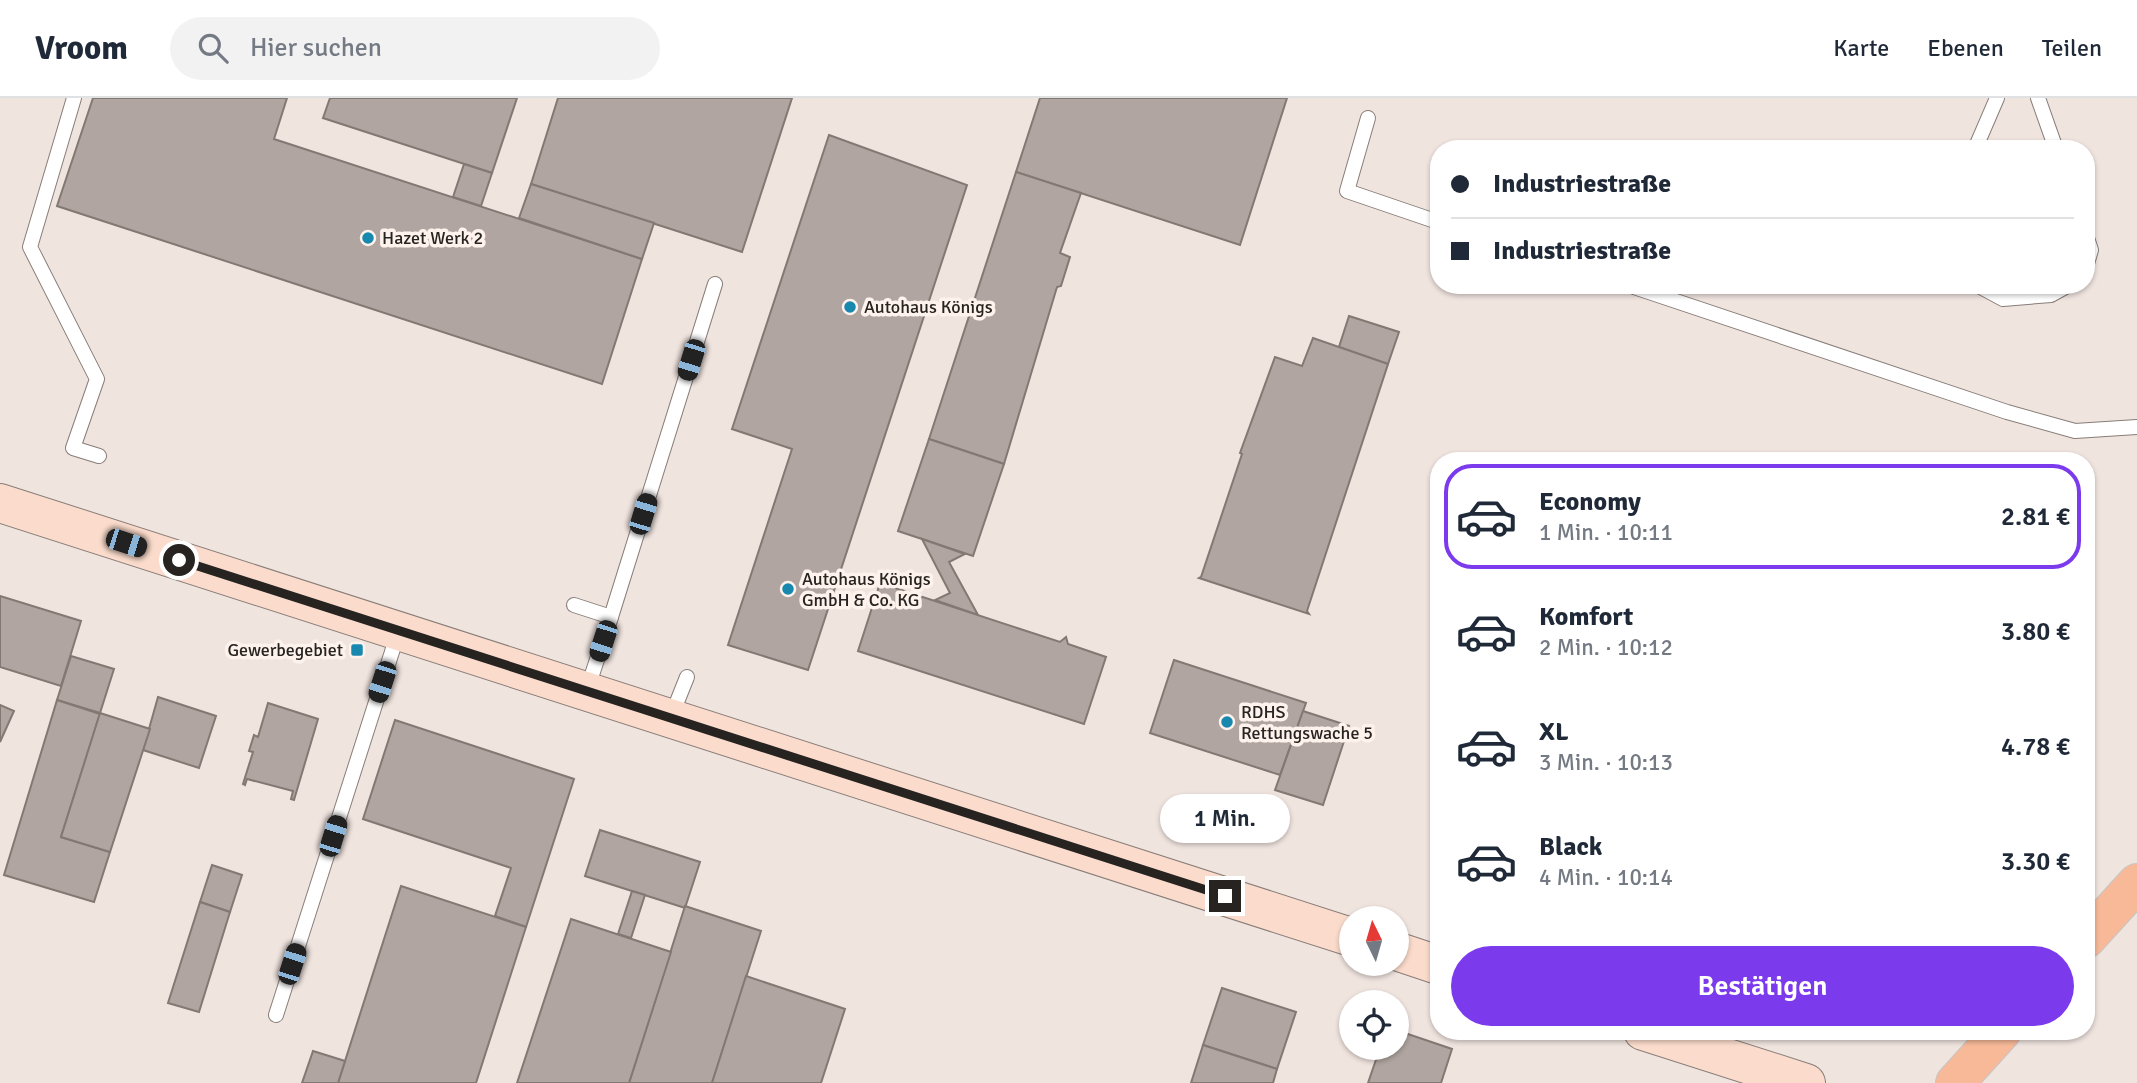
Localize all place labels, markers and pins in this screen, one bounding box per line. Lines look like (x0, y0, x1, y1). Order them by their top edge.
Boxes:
place label: Hazet Werk 2 (382, 227, 483, 249)
marker: Hazet Werk 2 (360, 230, 376, 246)
place label: Autohaus Königs (864, 296, 993, 318)
marker: Autohaus Königs (842, 299, 858, 315)
place label: Autohaus Königs GmbH & Co. KG (802, 568, 931, 611)
marker: Autohaus Königs GmbH & Co. KG (780, 581, 796, 597)
place label: Gewerbegebiet (228, 639, 343, 661)
marker: Gewerbegebiet (349, 642, 365, 658)
place label: RDHS Rettungswache 5 (1241, 701, 1373, 744)
marker: RDHS Rettungswache 5 (1219, 714, 1235, 730)

